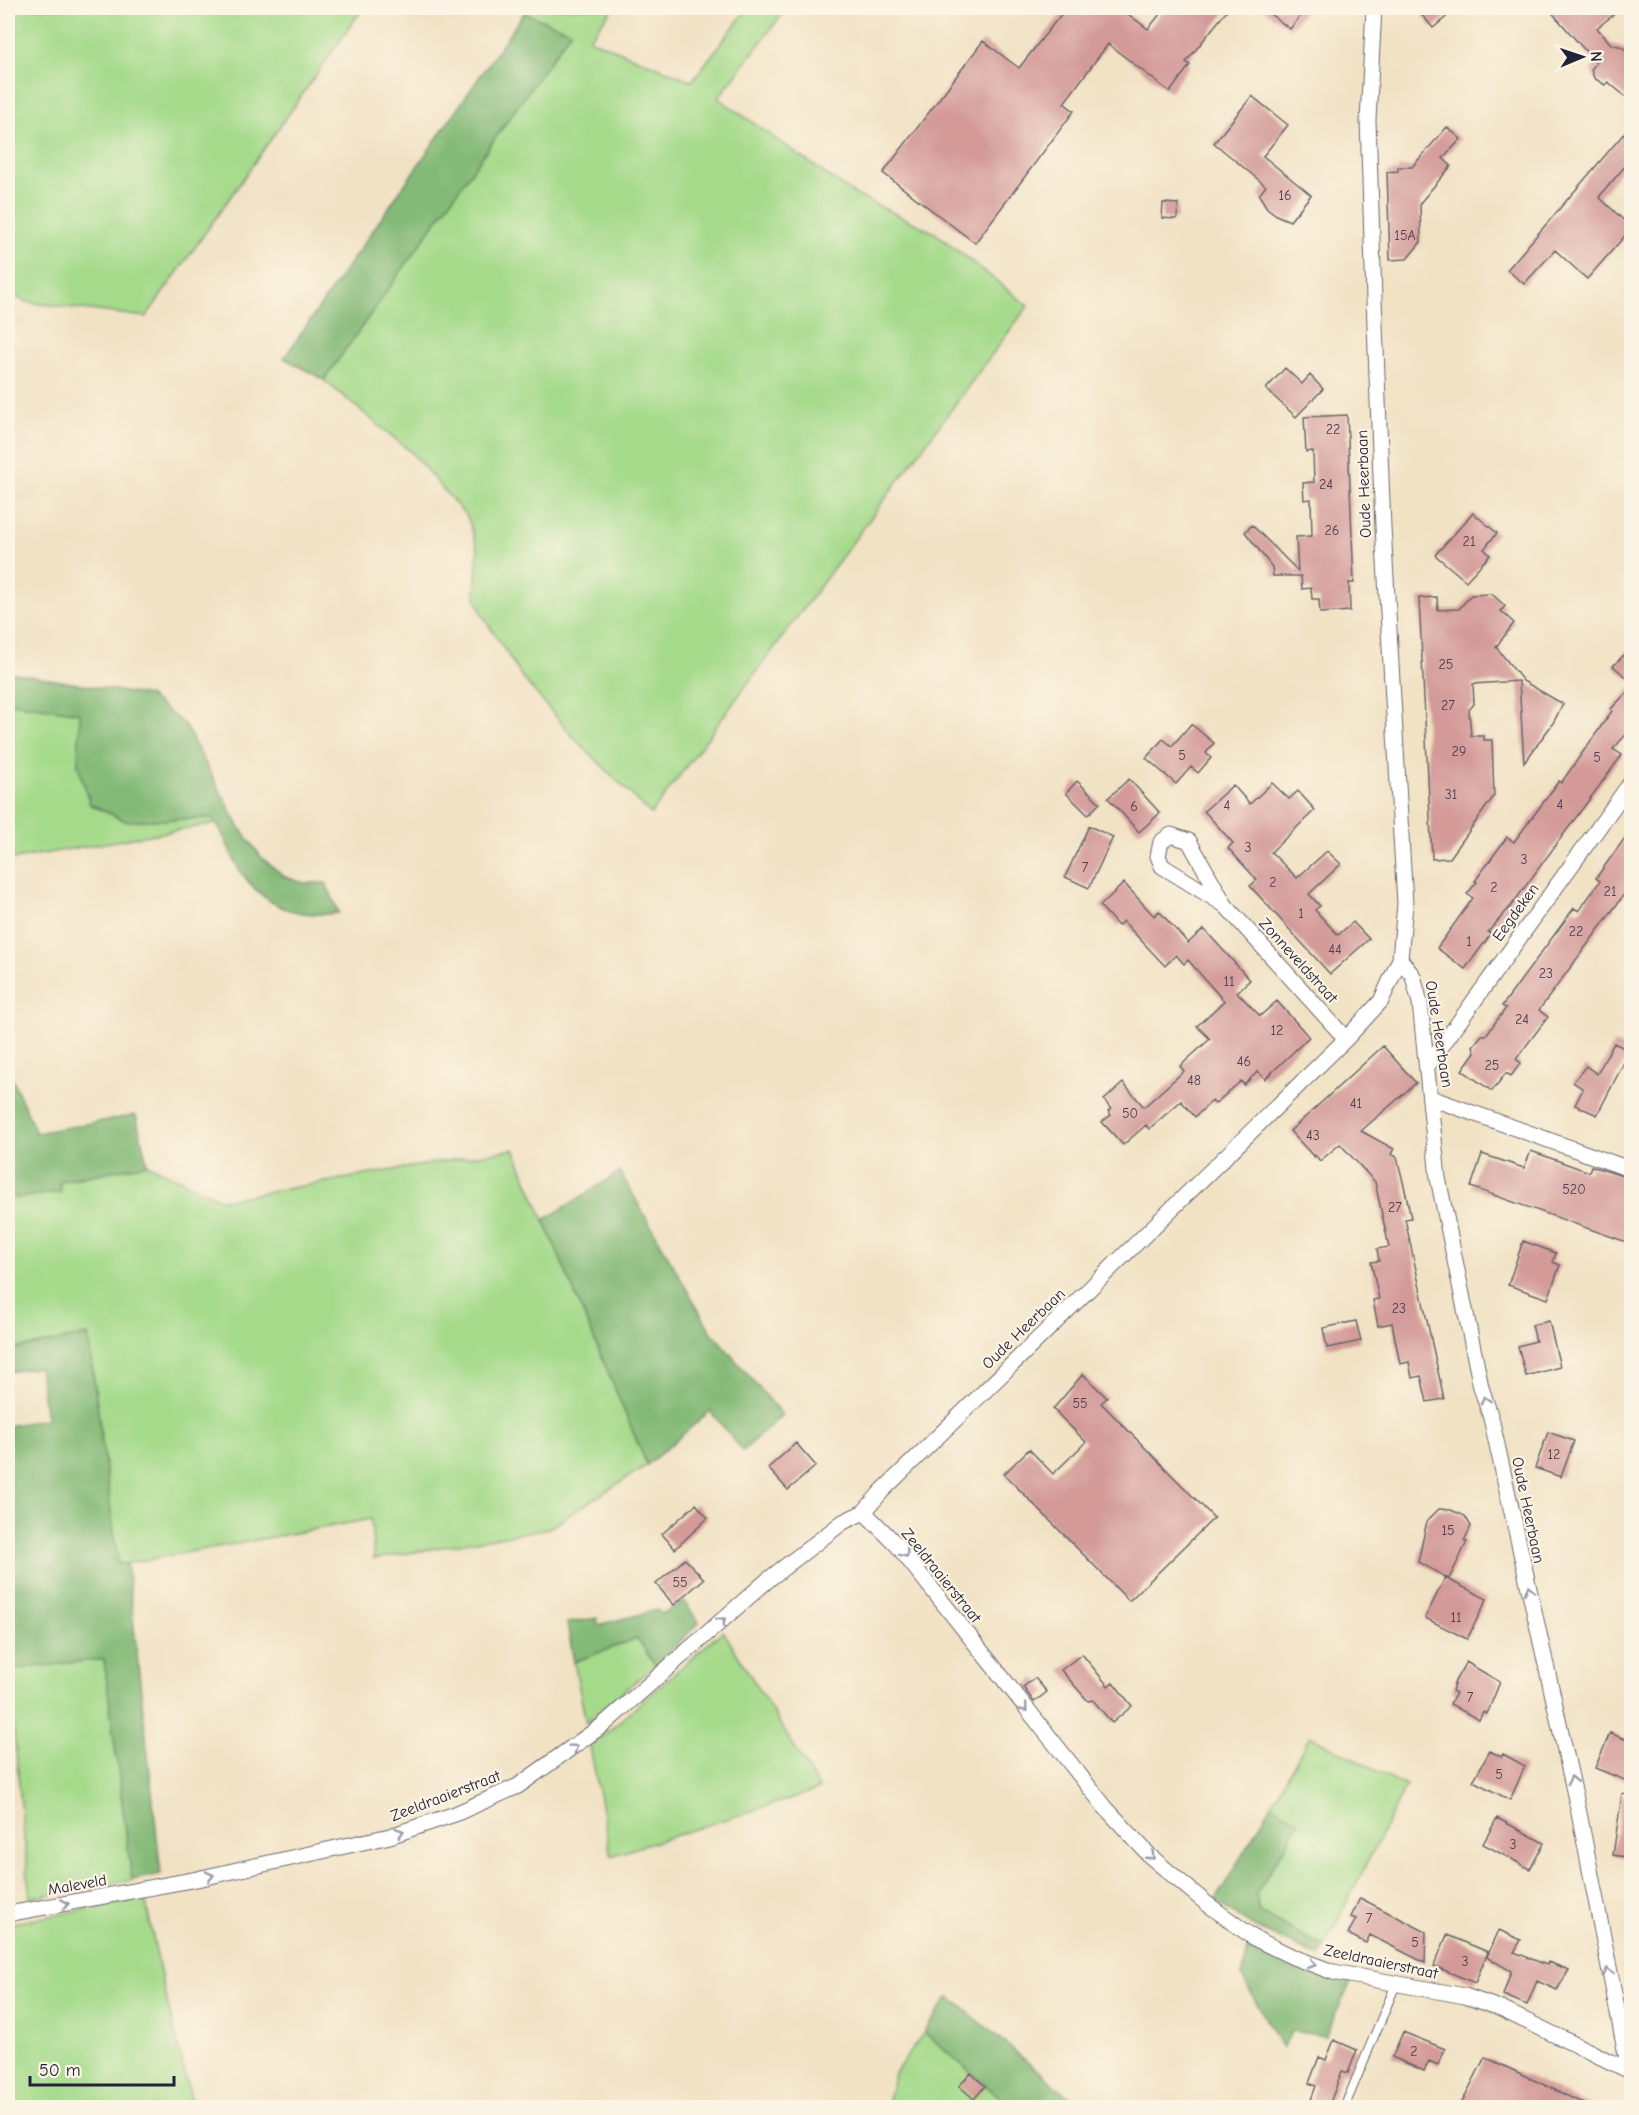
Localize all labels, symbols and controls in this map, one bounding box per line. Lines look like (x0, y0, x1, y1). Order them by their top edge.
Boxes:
north arrow (1552, 27, 1612, 87)
text: N (1587, 51, 1605, 62)
house number: 16 (1278, 187, 1292, 204)
house number: 15A (1394, 227, 1416, 244)
house number: 22 (1326, 421, 1340, 438)
street label: Oude Heerbaan (1353, 430, 1375, 538)
house number: 24 (1319, 476, 1333, 493)
house number: 26 (1325, 522, 1339, 539)
house number: 21 (1463, 533, 1475, 550)
house number: 25 (1439, 656, 1453, 673)
house number: 27 (1441, 697, 1455, 714)
house number: 29 (1452, 743, 1466, 760)
house number: 5 (1178, 747, 1186, 764)
house number: 5 (1593, 749, 1601, 766)
house number: 31 (1445, 786, 1457, 803)
house number: 4 (1557, 796, 1564, 813)
house number: 4 (1224, 797, 1231, 814)
house number: 6 (1130, 798, 1138, 815)
house number: 3 (1244, 839, 1252, 856)
house number: 3 (1520, 851, 1528, 868)
house number: 7 (1082, 859, 1089, 876)
house number: 2 (1269, 874, 1277, 891)
house number: 2 (1490, 879, 1498, 896)
street label: Eegdeken (1489, 880, 1543, 945)
house number: 21 (1604, 883, 1616, 900)
house number: 1 (1298, 905, 1304, 922)
street label: Zonneveldstraat (1255, 914, 1341, 1007)
house number: 22 (1569, 923, 1583, 940)
house number: 1 (1466, 933, 1472, 950)
house number: 44 (1328, 941, 1342, 958)
house number: 23 (1539, 965, 1553, 982)
house number: 11 (1223, 973, 1235, 990)
street label: Oude Heerbaan (1422, 979, 1456, 1089)
house number: 24 (1515, 1011, 1529, 1028)
house number: 12 (1271, 1022, 1283, 1039)
house number: 46 (1237, 1053, 1251, 1070)
house number: 25 (1485, 1057, 1499, 1074)
house number: 48 (1187, 1072, 1201, 1089)
house number: 41 (1350, 1095, 1362, 1112)
house number: 50 (1122, 1105, 1138, 1122)
house number: 43 (1306, 1127, 1320, 1144)
house number: 520 (1562, 1181, 1586, 1198)
house number: 27 (1388, 1199, 1402, 1216)
street label: Oude Heerbaan (979, 1285, 1069, 1373)
house number: 23 (1392, 1300, 1406, 1317)
house number: 55 (1072, 1395, 1088, 1412)
one-way arrow (1480, 1395, 1492, 1406)
house number: 12 (1548, 1446, 1560, 1463)
street label: Oude Heerbaan (1508, 1455, 1548, 1565)
house number: 15 (1441, 1522, 1455, 1539)
street label: Zeeldraaierstraat (898, 1525, 985, 1627)
one-way arrow (897, 1548, 908, 1559)
house number: 55 (672, 1574, 688, 1591)
one-way arrow (1523, 1585, 1536, 1595)
house number: 11 (1450, 1609, 1462, 1626)
one-way arrow (715, 1617, 726, 1628)
house number: 7 (1467, 1689, 1474, 1706)
one-way arrow (1017, 1701, 1028, 1712)
one-way arrow (568, 1744, 579, 1755)
house number: 5 (1495, 1766, 1503, 1783)
street label: Zeeldraaierstraat (388, 1767, 503, 1825)
one-way arrow (1566, 1776, 1579, 1786)
one-way arrow (394, 1827, 405, 1840)
house number: 3 (1509, 1836, 1517, 1853)
one-way arrow (1144, 1849, 1155, 1860)
street label: Maleveld (46, 1871, 108, 1899)
one-way arrow (205, 1871, 215, 1884)
one-way arrow (60, 1898, 70, 1911)
house number: 7 (1366, 1910, 1373, 1927)
house number: 5 (1411, 1934, 1419, 1951)
street label: Zeeldraaierstraat (1322, 1941, 1440, 1983)
house number: 3 (1461, 1953, 1469, 1970)
one-way arrow (1306, 1957, 1317, 1969)
one-way arrow (1603, 1967, 1616, 1977)
house number: 2 (1410, 2043, 1418, 2060)
scale bar (30, 2049, 174, 2087)
text: 50 m (39, 2060, 81, 2081)

